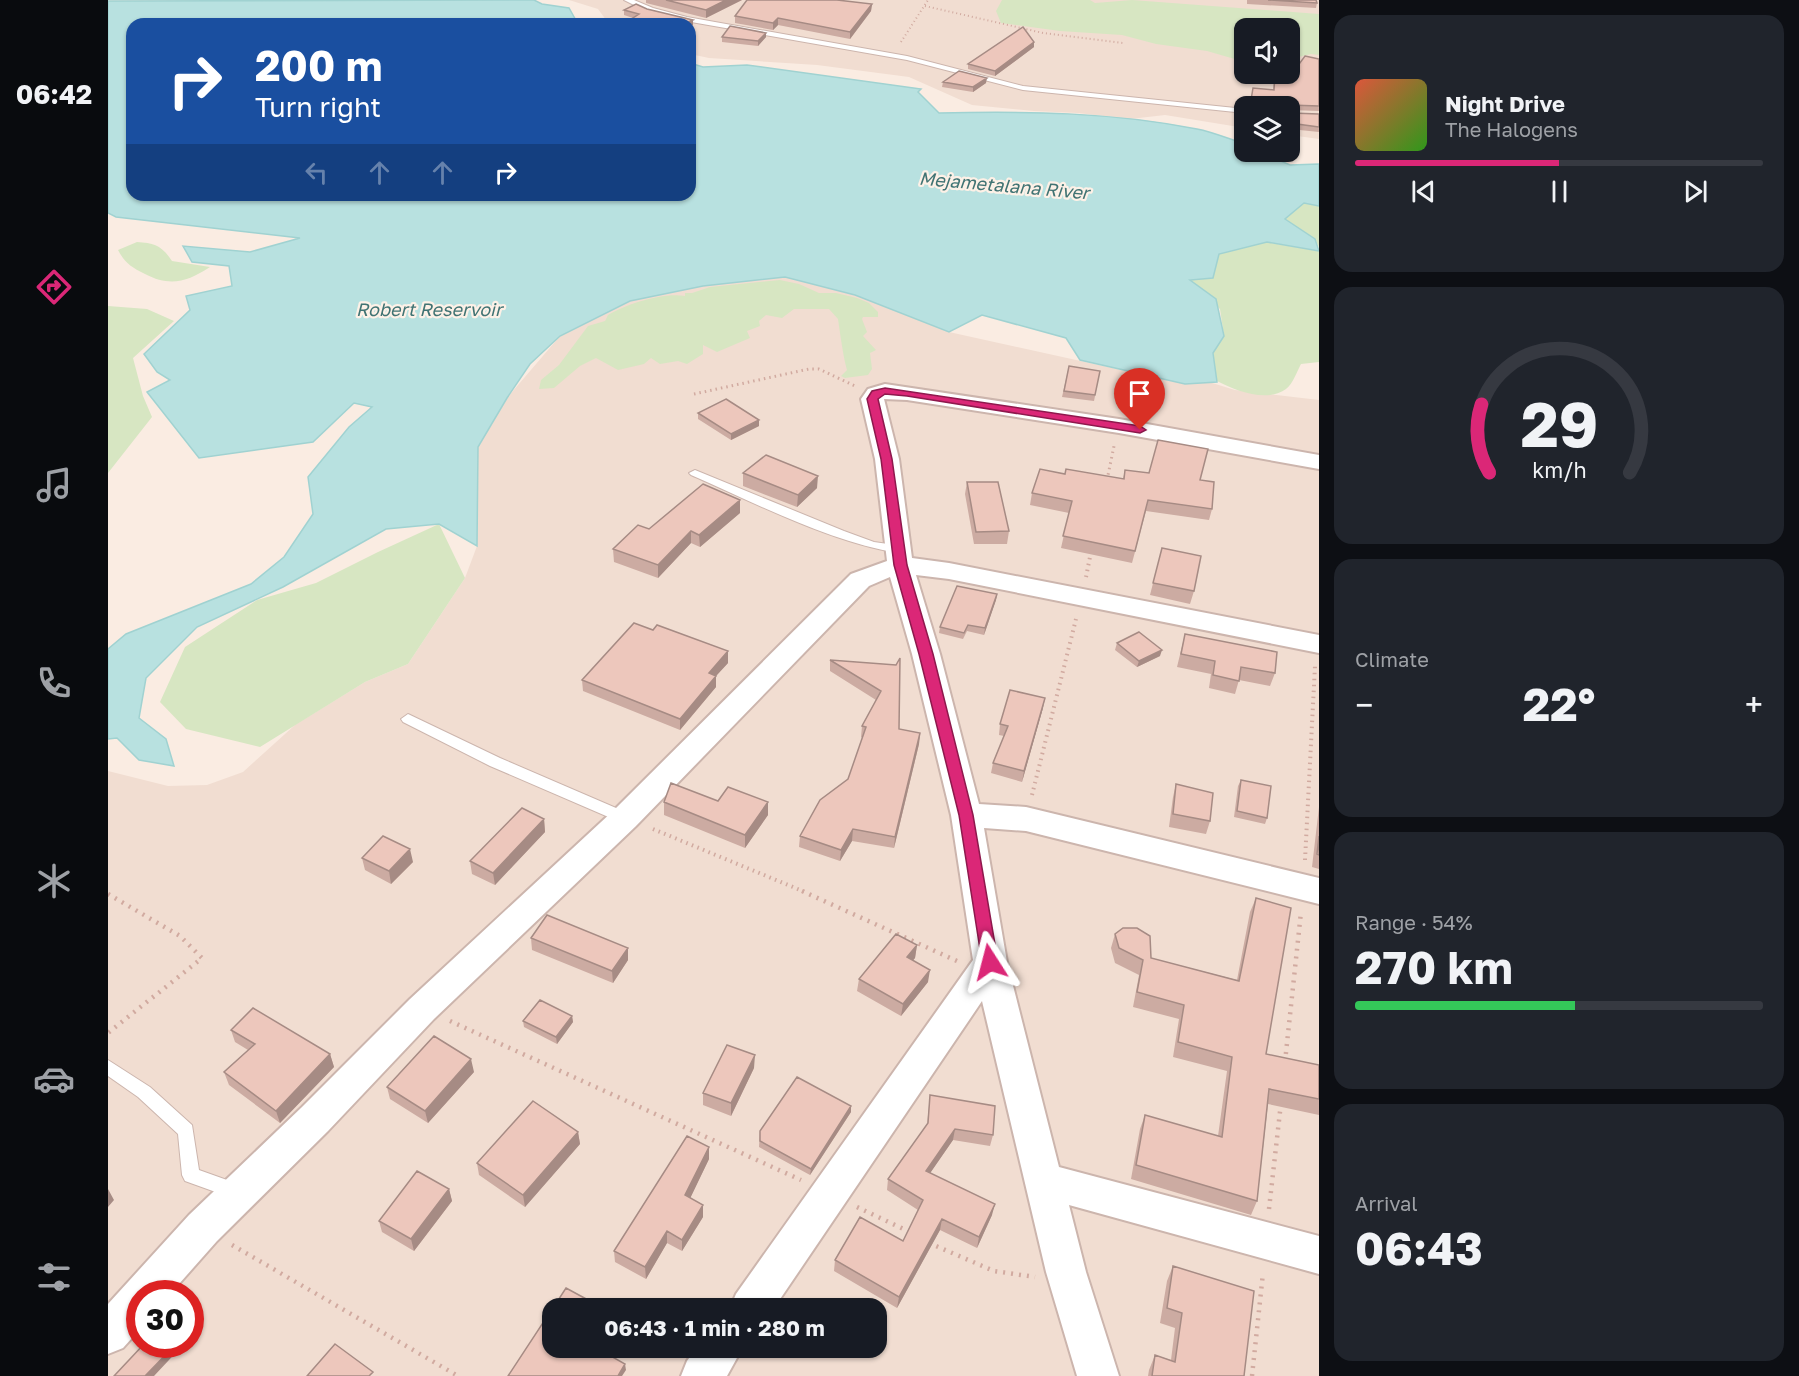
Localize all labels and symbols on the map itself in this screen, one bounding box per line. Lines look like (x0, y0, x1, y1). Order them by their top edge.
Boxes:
water label: Mejametalana River (918, 167, 1093, 204)
water label: Robert Reservoir (356, 298, 505, 320)
pin (1114, 368, 1165, 430)
position arrow (958, 930, 1022, 994)
speed limit sign: 30 (126, 1280, 204, 1358)

